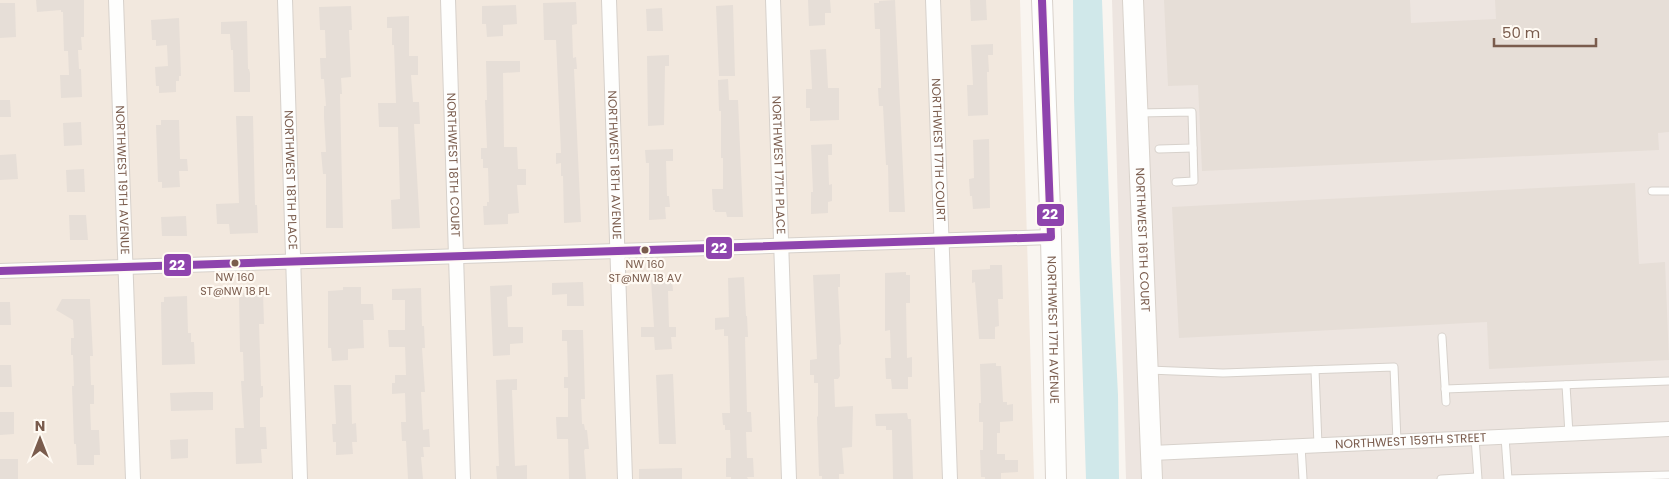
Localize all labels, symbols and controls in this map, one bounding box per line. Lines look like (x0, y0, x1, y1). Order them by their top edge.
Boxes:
scale bar (1494, 15, 1596, 47)
text: 50 m (1502, 22, 1540, 43)
street label: NORTHWEST 17TH COURT (928, 78, 950, 222)
street label: NORTHWEST 18TH AVENUE (604, 90, 626, 240)
street label: NORTHWEST 18TH COURT (443, 92, 464, 238)
street label: NORTHWEST 17TH PLACE (768, 95, 790, 234)
street label: NORTHWEST 19TH AVENUE (112, 105, 134, 255)
street label: NORTHWEST 18TH PLACE (280, 110, 302, 250)
street label: NORTHWEST 16TH COURT (1132, 167, 1154, 313)
line badge: 22 (1036, 203, 1065, 227)
text: 22 (1042, 204, 1058, 224)
line badge: 22 (705, 236, 733, 260)
text: 22 (711, 238, 727, 258)
marker: NW 160 ST@NW 18 AV (640, 245, 650, 255)
line badge: 22 (163, 253, 192, 277)
text: 22 (169, 255, 185, 275)
place label: NW 160 ST@NW 18 AV (608, 256, 682, 286)
street label: NORTHWEST 17TH AVENUE (1043, 256, 1063, 404)
marker: NW 160 ST@NW 18 PL (230, 258, 240, 268)
place label: NW 160 ST@NW 18 PL (200, 269, 270, 299)
north arrow (15, 414, 65, 464)
text: N (35, 416, 45, 436)
street label: NORTHWEST 159TH STREET (1335, 428, 1487, 452)

